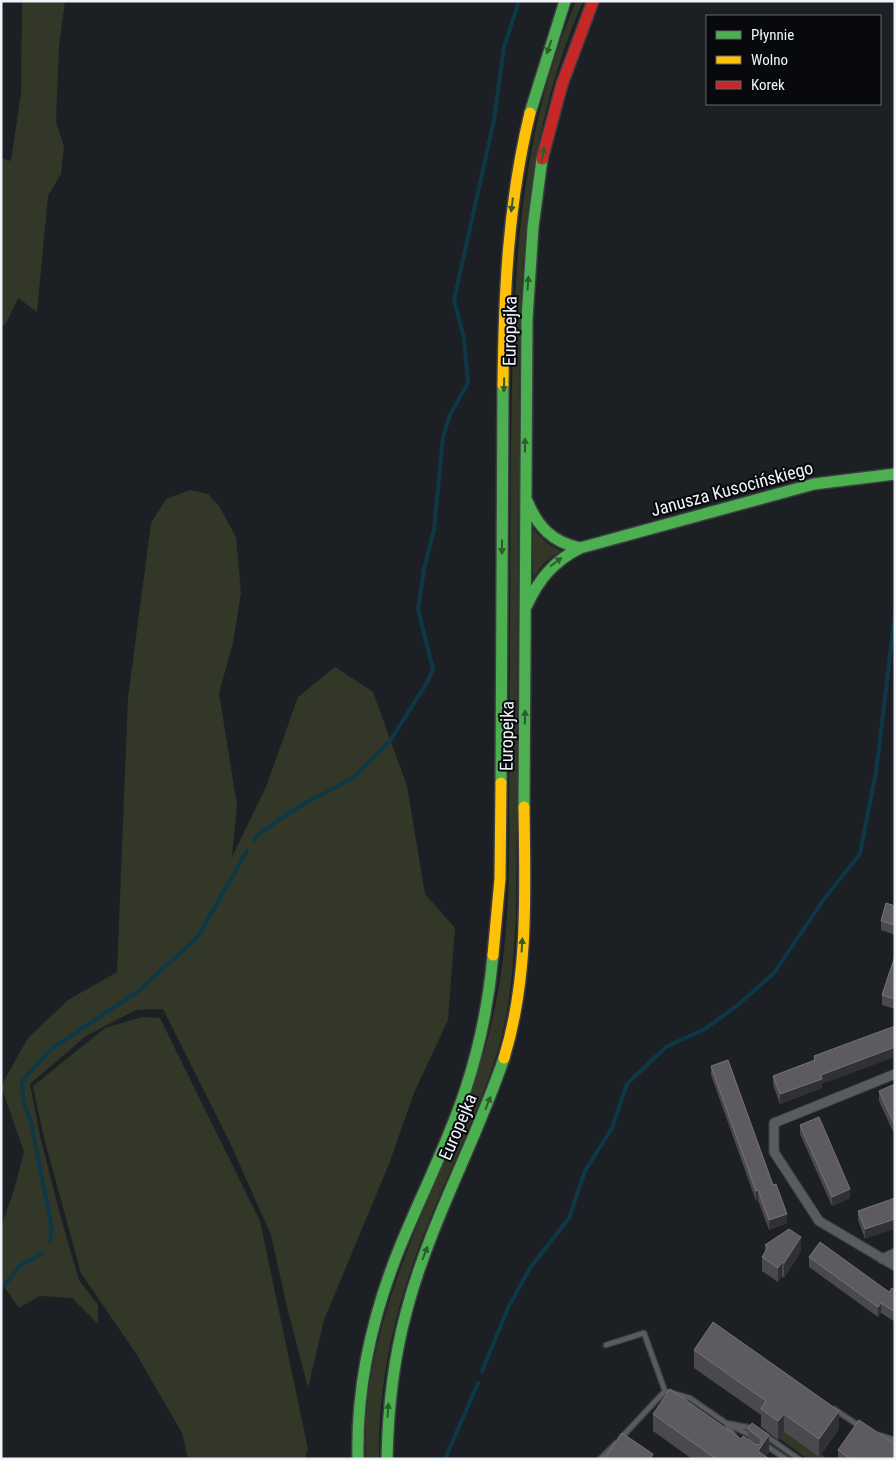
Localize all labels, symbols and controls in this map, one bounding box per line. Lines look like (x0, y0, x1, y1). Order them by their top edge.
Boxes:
legend (706, 15, 881, 105)
text: Płynnie (751, 26, 794, 44)
one-way arrow (545, 40, 552, 55)
text: Wolno (751, 51, 788, 69)
text: Korek (751, 76, 785, 94)
one-way arrow (540, 146, 548, 162)
one-way arrow (508, 198, 516, 214)
one-way arrow (525, 275, 533, 291)
street label: Europejka (498, 296, 521, 366)
one-way arrow (500, 377, 508, 393)
one-way arrow (521, 437, 529, 453)
street label: Janusza Kusocińskiego (648, 457, 815, 520)
one-way arrow (498, 540, 506, 556)
one-way arrow (549, 556, 562, 567)
street label: Europejka (495, 701, 518, 771)
one-way arrow (521, 709, 529, 725)
one-way arrow (518, 937, 526, 953)
street label: Europejka (434, 1091, 481, 1163)
one-way arrow (484, 1095, 492, 1110)
one-way arrow (422, 1245, 429, 1260)
one-way arrow (384, 1402, 392, 1418)

